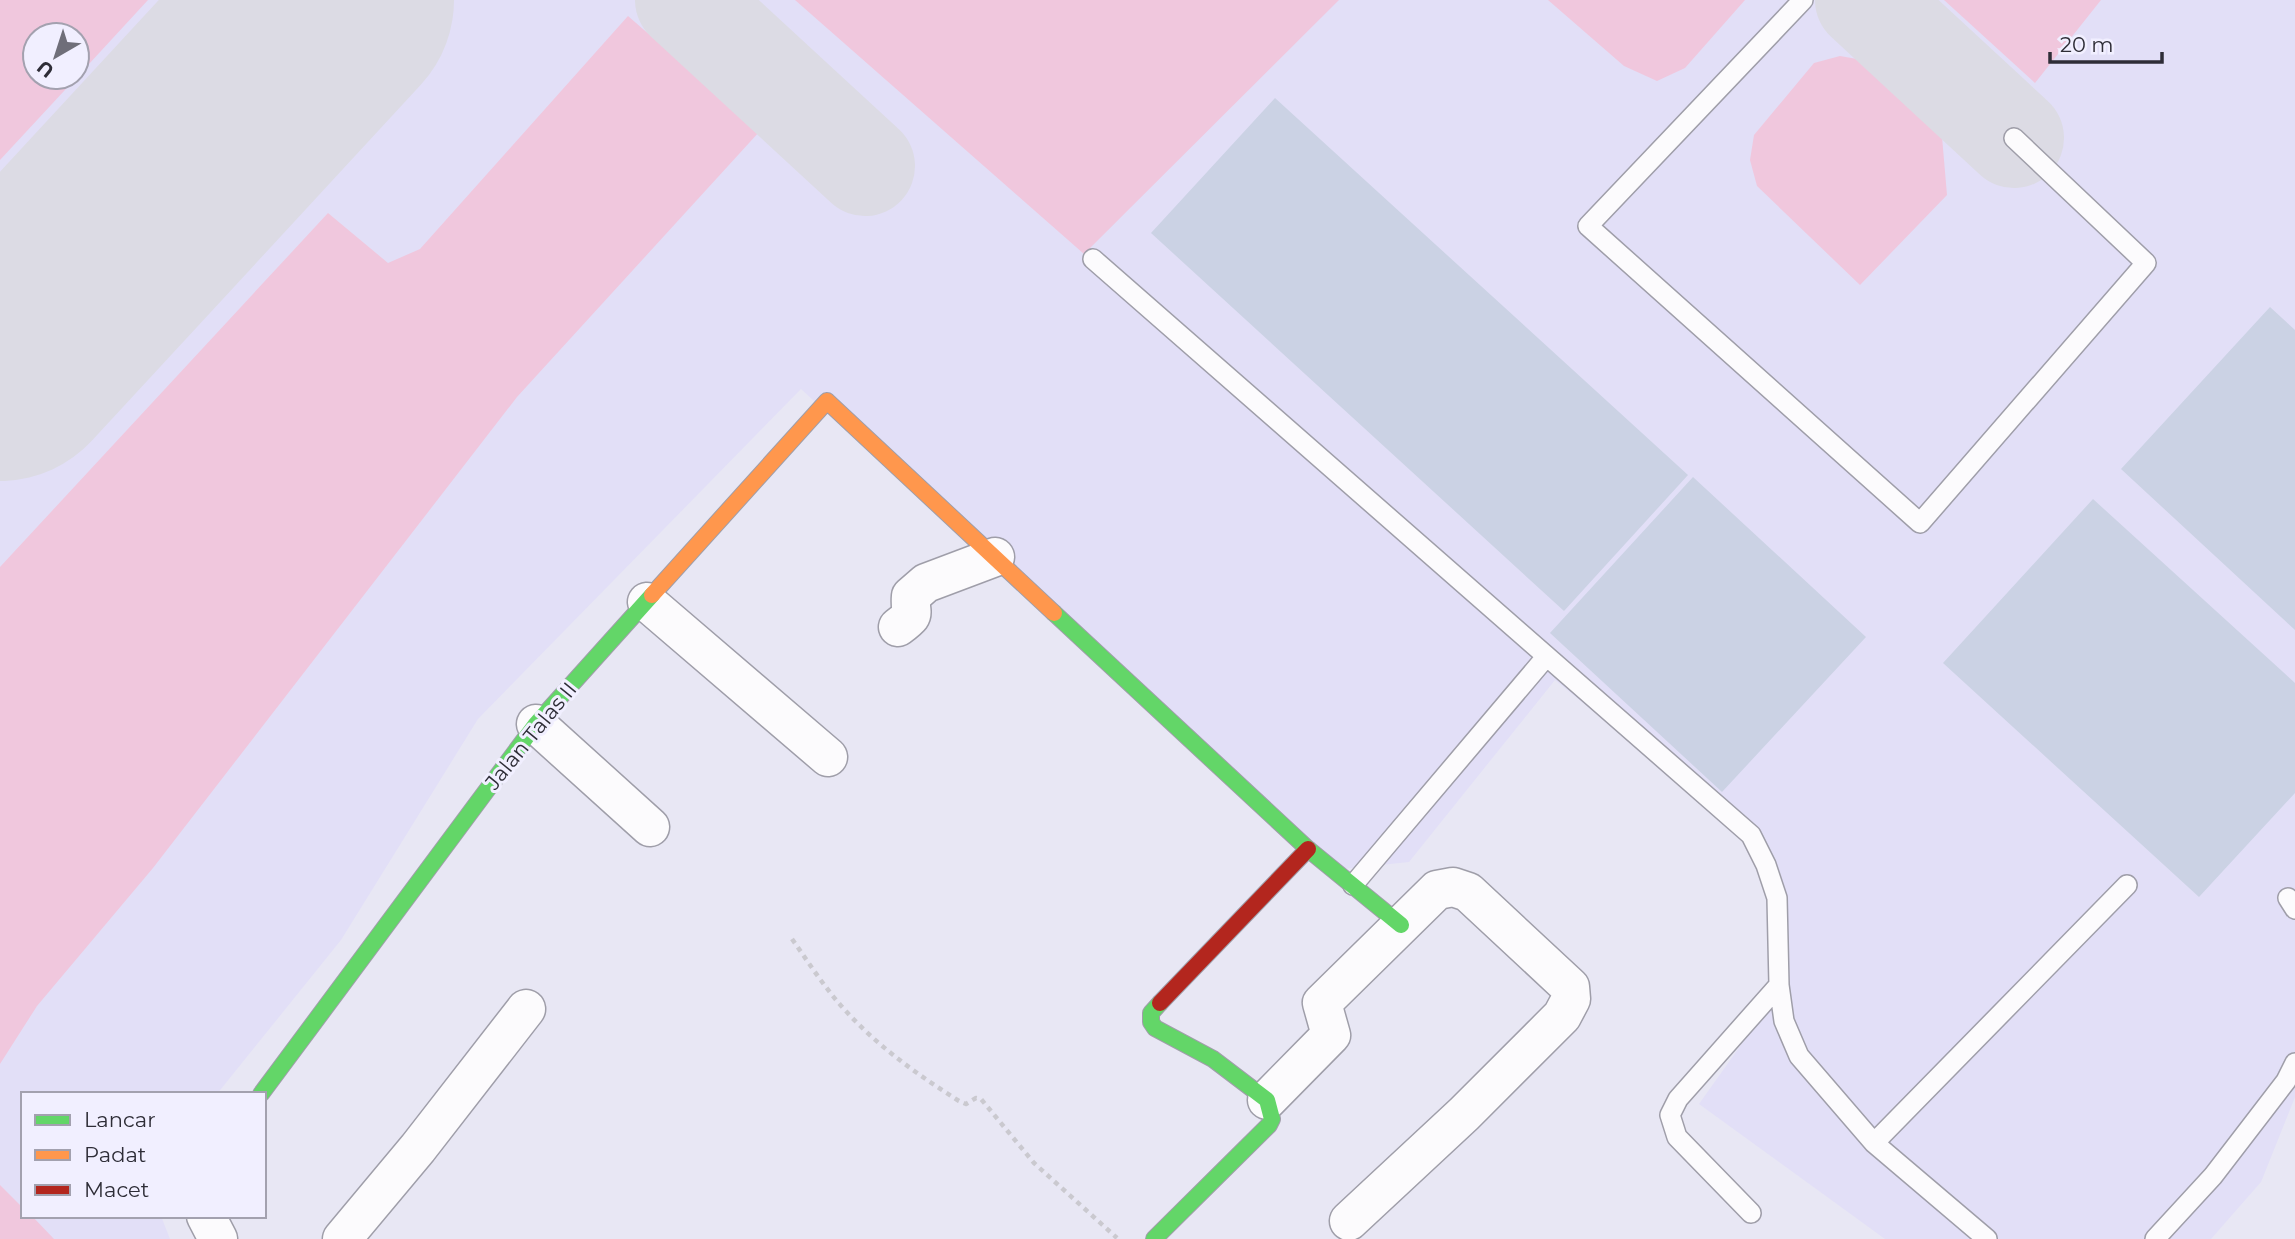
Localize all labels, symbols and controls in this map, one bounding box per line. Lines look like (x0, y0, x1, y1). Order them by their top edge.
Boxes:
north arrow (21, 21, 91, 91)
scale bar (2050, 21, 2162, 65)
text: 20 m (2060, 32, 2114, 57)
text: U (33, 55, 59, 82)
street label: Jalan Talas II (479, 677, 582, 795)
legend (21, 1092, 266, 1218)
text: Lancar (84, 1107, 156, 1132)
text: Padat (84, 1142, 146, 1167)
text: Macet (84, 1177, 149, 1202)

